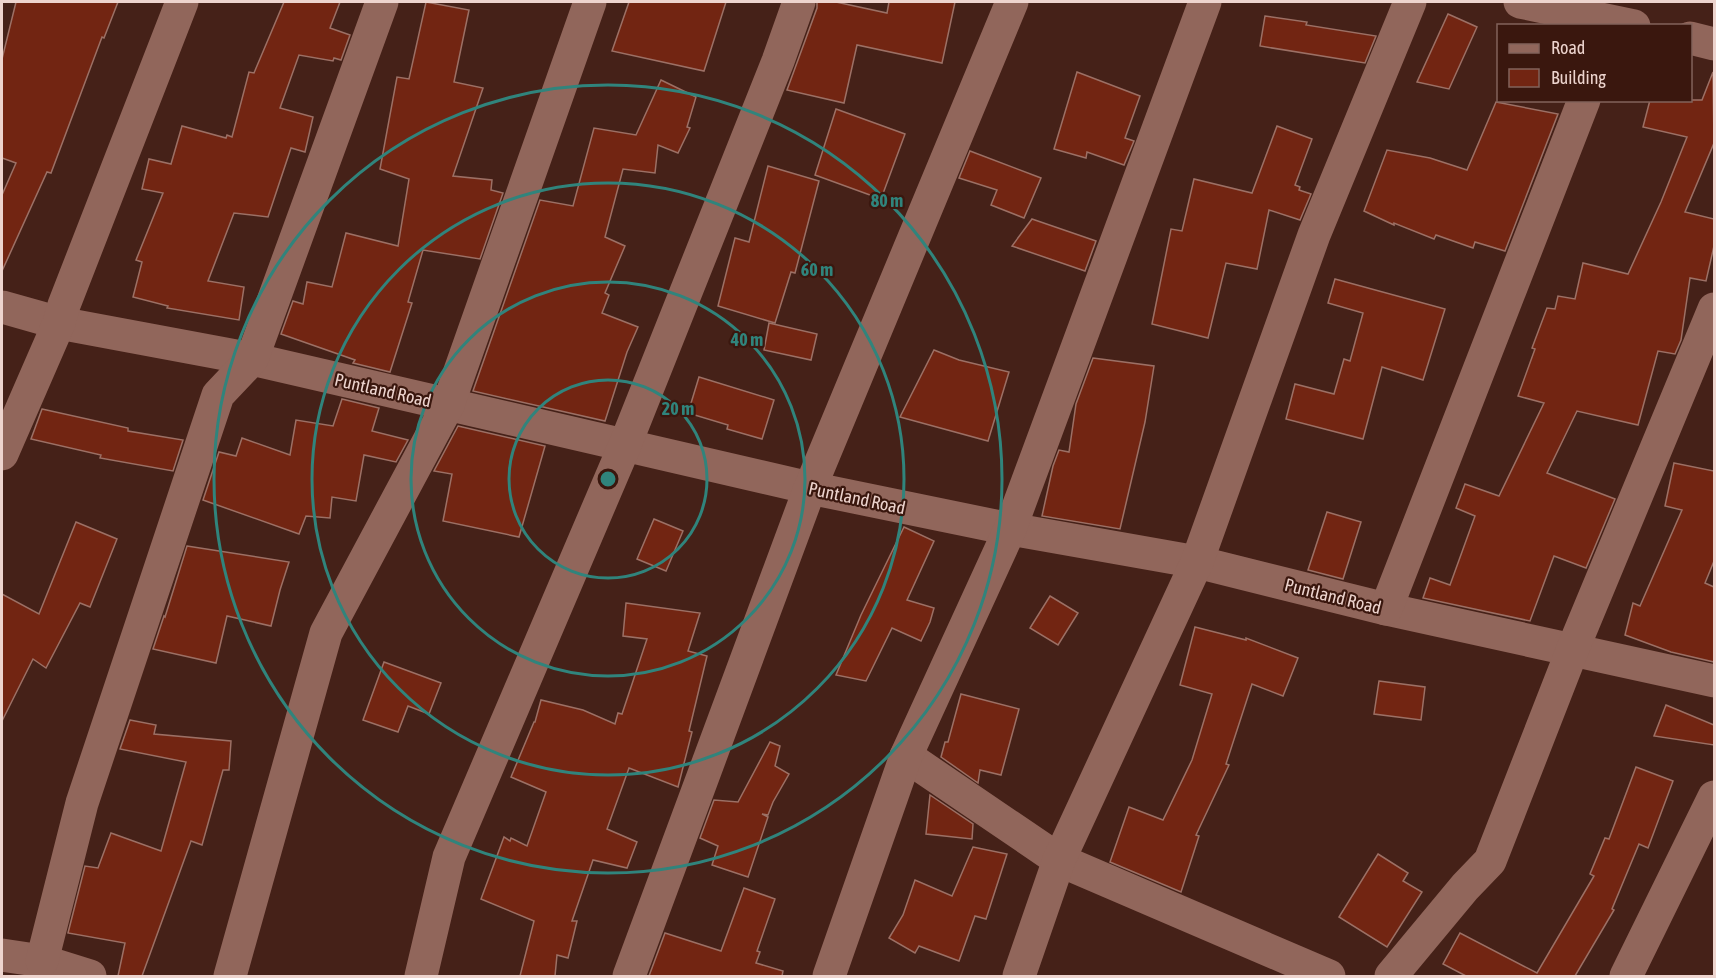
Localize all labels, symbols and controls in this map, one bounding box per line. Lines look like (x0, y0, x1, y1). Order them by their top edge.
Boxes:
legend (1497, 24, 1692, 102)
text: Road (1551, 37, 1585, 58)
text: Building (1551, 67, 1606, 88)
text: 80 m (871, 190, 903, 211)
text: 60 m (801, 259, 833, 280)
text: 40 m (730, 329, 763, 350)
street label: Puntland Road (333, 369, 433, 411)
text: 20 m (662, 398, 694, 419)
centre of rings (598, 469, 618, 489)
street label: Puntland Road (807, 477, 907, 519)
street label: Puntland Road (1283, 574, 1383, 618)

